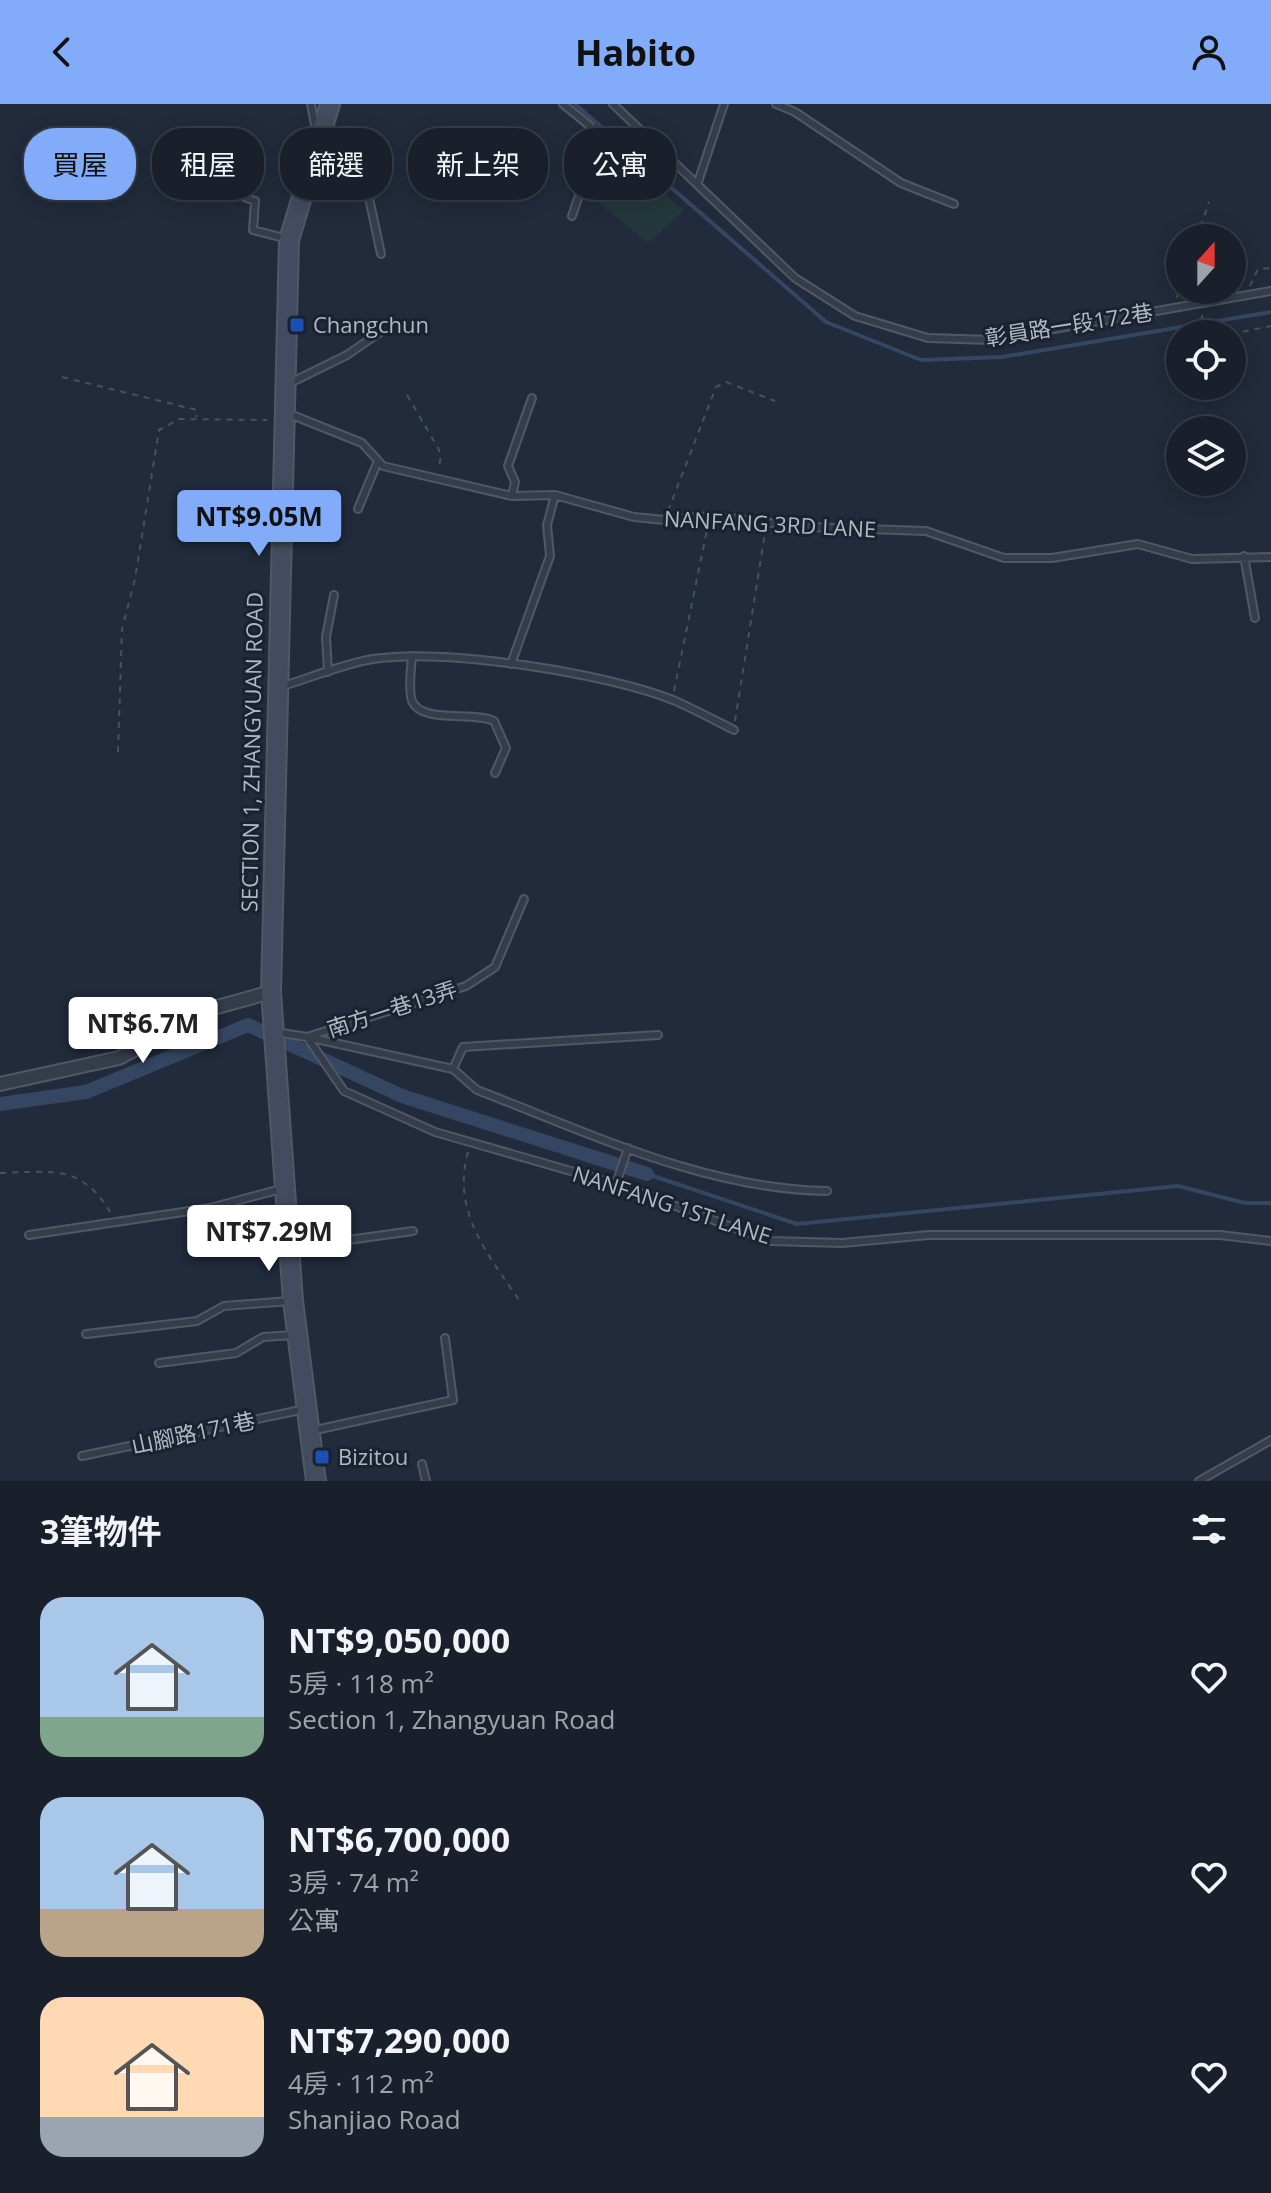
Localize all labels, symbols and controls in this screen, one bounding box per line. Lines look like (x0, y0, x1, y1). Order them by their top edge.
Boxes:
text: Habito (575, 28, 696, 77)
icon: back (40, 30, 84, 74)
icon: person (1187, 30, 1231, 74)
chip: 買屋 (24, 128, 136, 200)
chip: 租屋 (152, 128, 264, 200)
chip: 篩選 (280, 128, 392, 200)
chip: 新上架 (408, 128, 548, 200)
chip: 公寓 (564, 128, 676, 200)
north arrow (1166, 224, 1246, 304)
map controls (1166, 224, 1246, 496)
street label: 彰員路一段172巷 (983, 296, 1155, 352)
place label: Changchun (313, 309, 429, 339)
marker: Changchun (288, 316, 306, 334)
button: locate (1166, 320, 1246, 400)
button: layers (1166, 416, 1246, 496)
pin: NT$9.05M (176, 490, 342, 558)
text: NT$9.05M (195, 498, 323, 534)
street label: NANFANG 3RD LANE (663, 502, 877, 544)
street label: SECTION 1, ZHANGYUAN ROAD (233, 592, 269, 912)
street label: 南方一巷13弄 (323, 973, 461, 1043)
pin: NT$6.7M (69, 997, 217, 1065)
text: NT$6.7M (87, 1005, 199, 1041)
street label: NANFANG 1ST LANE (569, 1158, 775, 1250)
pin: NT$7.29M (186, 1205, 352, 1273)
text: NT$7.29M (205, 1213, 333, 1249)
street label: 山腳路171巷 (128, 1404, 257, 1460)
place label: Bizitou (338, 1441, 408, 1471)
marker: Bizitou (313, 1448, 331, 1466)
icon: filters (1187, 1507, 1231, 1551)
text: 3筆物件 (40, 1508, 161, 1554)
text: NT$9,050,000 (288, 1617, 510, 1663)
icon: home (104, 1629, 200, 1725)
icon: heart (1187, 1655, 1231, 1699)
text: 5房 · 118 m² (288, 1665, 434, 1701)
text: Section 1, Zhangyuan Road (288, 1701, 615, 1737)
text: NT$6,700,000 (288, 1816, 510, 1862)
icon: home (104, 1829, 200, 1925)
icon: heart (1187, 1855, 1231, 1899)
text: 3房 · 74 m² (288, 1864, 419, 1900)
text: 公寓 (288, 1902, 340, 1938)
text: NT$7,290,000 (288, 2017, 510, 2063)
icon: home (104, 2029, 200, 2125)
icon: heart (1187, 2055, 1231, 2099)
text: 4房 · 112 m² (288, 2065, 434, 2101)
text: Shanjiao Road (288, 2101, 461, 2137)

